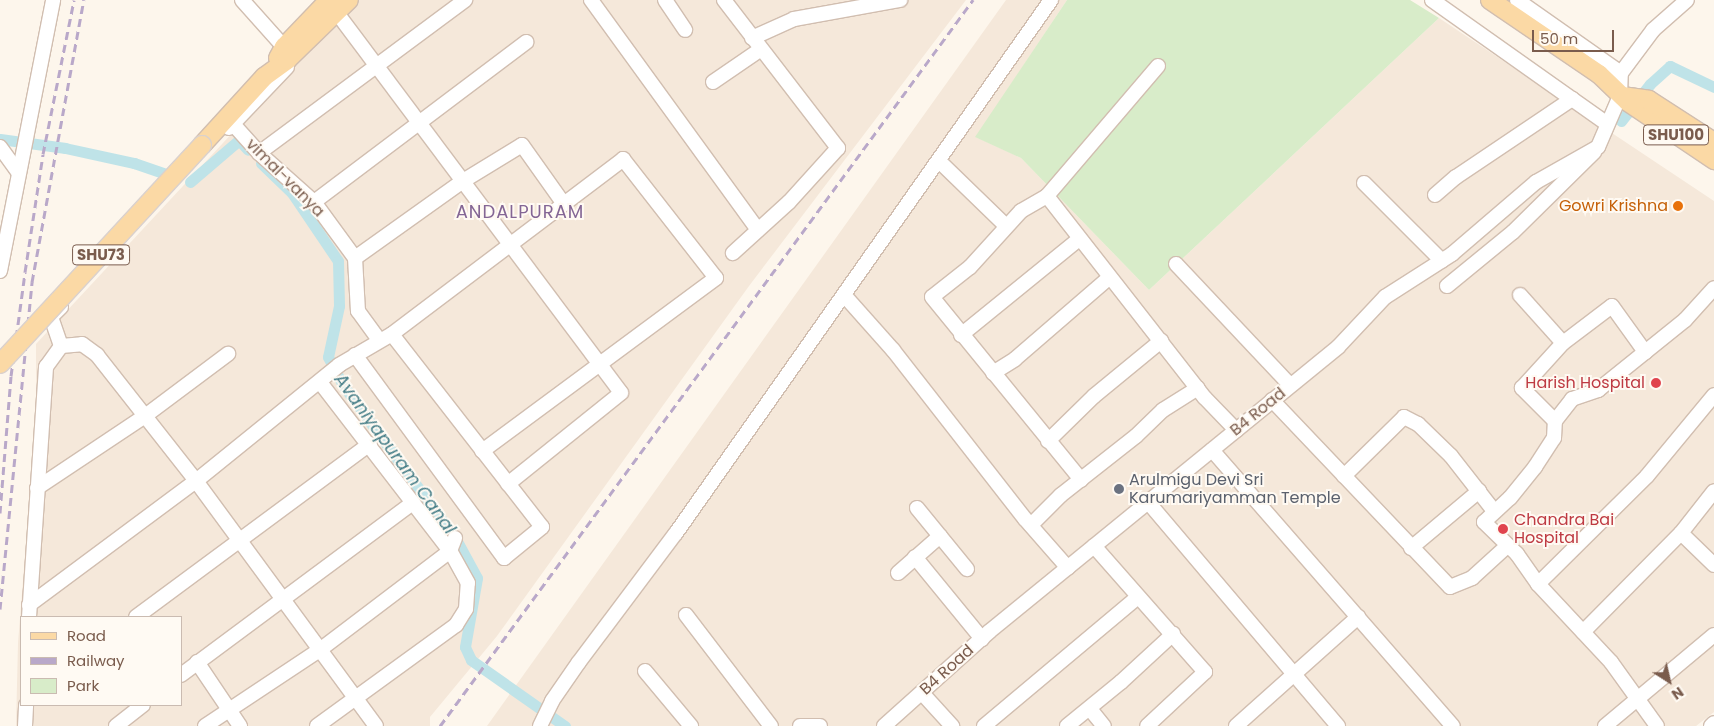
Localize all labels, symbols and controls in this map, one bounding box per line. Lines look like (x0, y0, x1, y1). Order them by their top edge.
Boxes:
scale bar (1534, 20, 1616, 52)
text: 50 m (1540, 28, 1578, 49)
road number: SHU100 (1642, 122, 1710, 148)
street label: vimal-vanya (242, 135, 328, 221)
place label: Gowri Krishna (1559, 196, 1668, 216)
marker: Gowri Krishna (1672, 200, 1684, 212)
district label: ANDALPURAM (454, 201, 586, 223)
road number: SHU73 (71, 242, 131, 268)
water label: Avaniyapuram Canal (329, 369, 461, 539)
place label: Harish Hospital (1525, 373, 1645, 393)
marker: Harish Hospital (1649, 376, 1663, 390)
street label: B4 Road (1226, 384, 1290, 440)
place label: Arulmigu Devi Sri Karumariyamman Temple (1129, 470, 1341, 508)
marker: Arulmigu Devi Sri Karumariyamman Temple (1113, 483, 1125, 495)
place label: Chandra Bai Hospital (1514, 510, 1614, 548)
marker: Chandra Bai Hospital (1496, 522, 1510, 536)
legend (20, 616, 182, 706)
text: Road (67, 625, 106, 646)
street label: B4 Road (916, 641, 978, 699)
text: Railway (67, 650, 125, 671)
north arrow (1644, 656, 1694, 706)
text: Park (67, 675, 99, 696)
text: N (1668, 682, 1688, 704)

